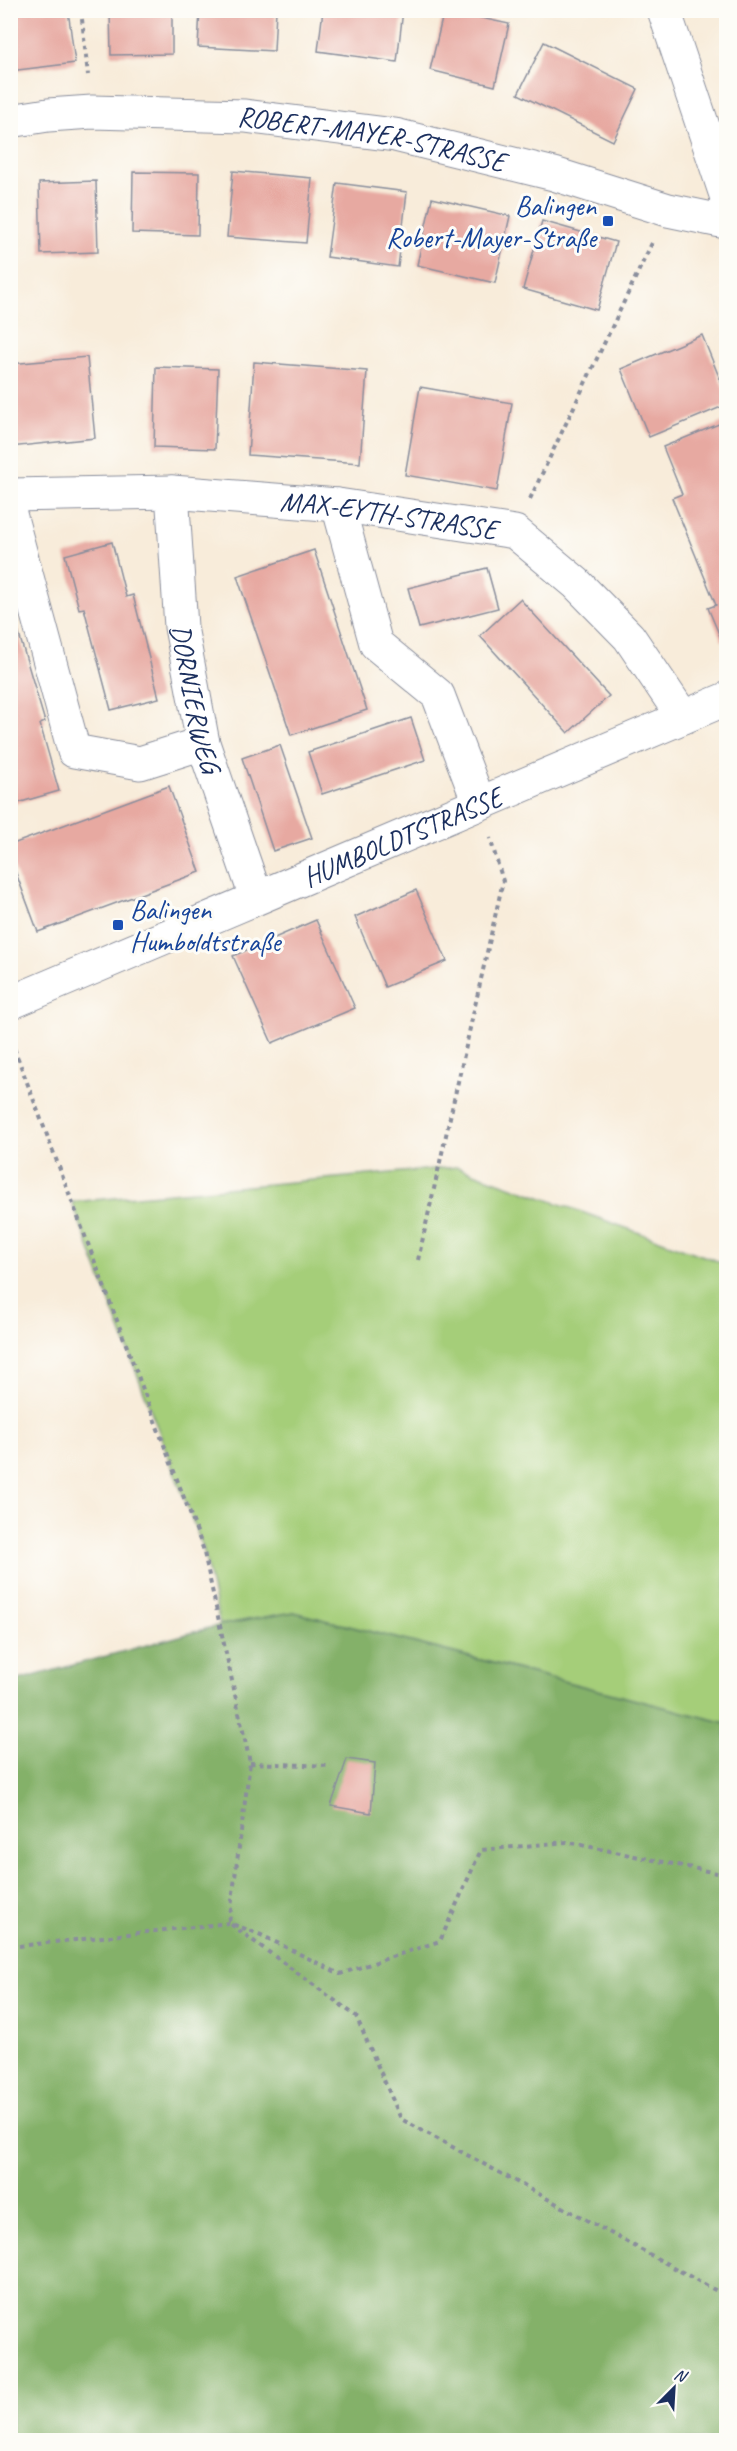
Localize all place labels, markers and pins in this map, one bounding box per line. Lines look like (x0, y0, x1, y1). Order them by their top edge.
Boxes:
place label: Balingen Robert-Mayer-Straße (386, 188, 598, 255)
marker: Balingen Robert-Mayer-Straße (601, 214, 615, 228)
place label: Balingen Humboldtstraße (130, 892, 282, 959)
marker: Balingen Humboldtstraße (111, 918, 125, 932)

